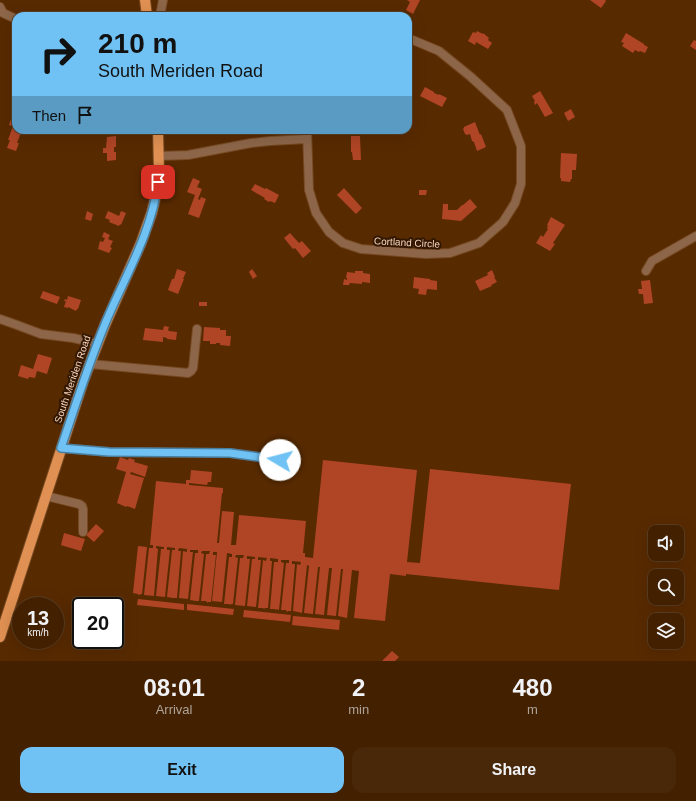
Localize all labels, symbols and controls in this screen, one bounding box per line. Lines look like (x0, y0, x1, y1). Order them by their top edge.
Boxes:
icon: right (32, 28, 84, 80)
text: 210 m (98, 28, 177, 59)
text: South Meriden Road (98, 61, 263, 81)
icon: arrive (74, 104, 96, 126)
text: Then (32, 107, 66, 124)
pin (141, 165, 175, 199)
icon: arrive (147, 171, 169, 193)
street label: Cortland Circle (374, 235, 441, 250)
street label: South Meriden Road (52, 334, 93, 424)
position arrow (259, 439, 301, 481)
map controls (648, 525, 684, 649)
button: sound (648, 525, 684, 561)
button: search (648, 569, 684, 605)
speed limit sign: 20 (72, 597, 124, 649)
text: 13 (27, 607, 49, 629)
button: layers (648, 613, 684, 649)
text: km/h (27, 627, 49, 638)
text: 08:01 (143, 674, 205, 701)
text: 2 (352, 674, 365, 701)
text: 480 (513, 674, 553, 701)
text: Arrival (156, 702, 193, 717)
text: min (348, 702, 369, 717)
text: m (527, 702, 538, 717)
button: Exit (20, 747, 344, 793)
button: Share (352, 747, 676, 793)

